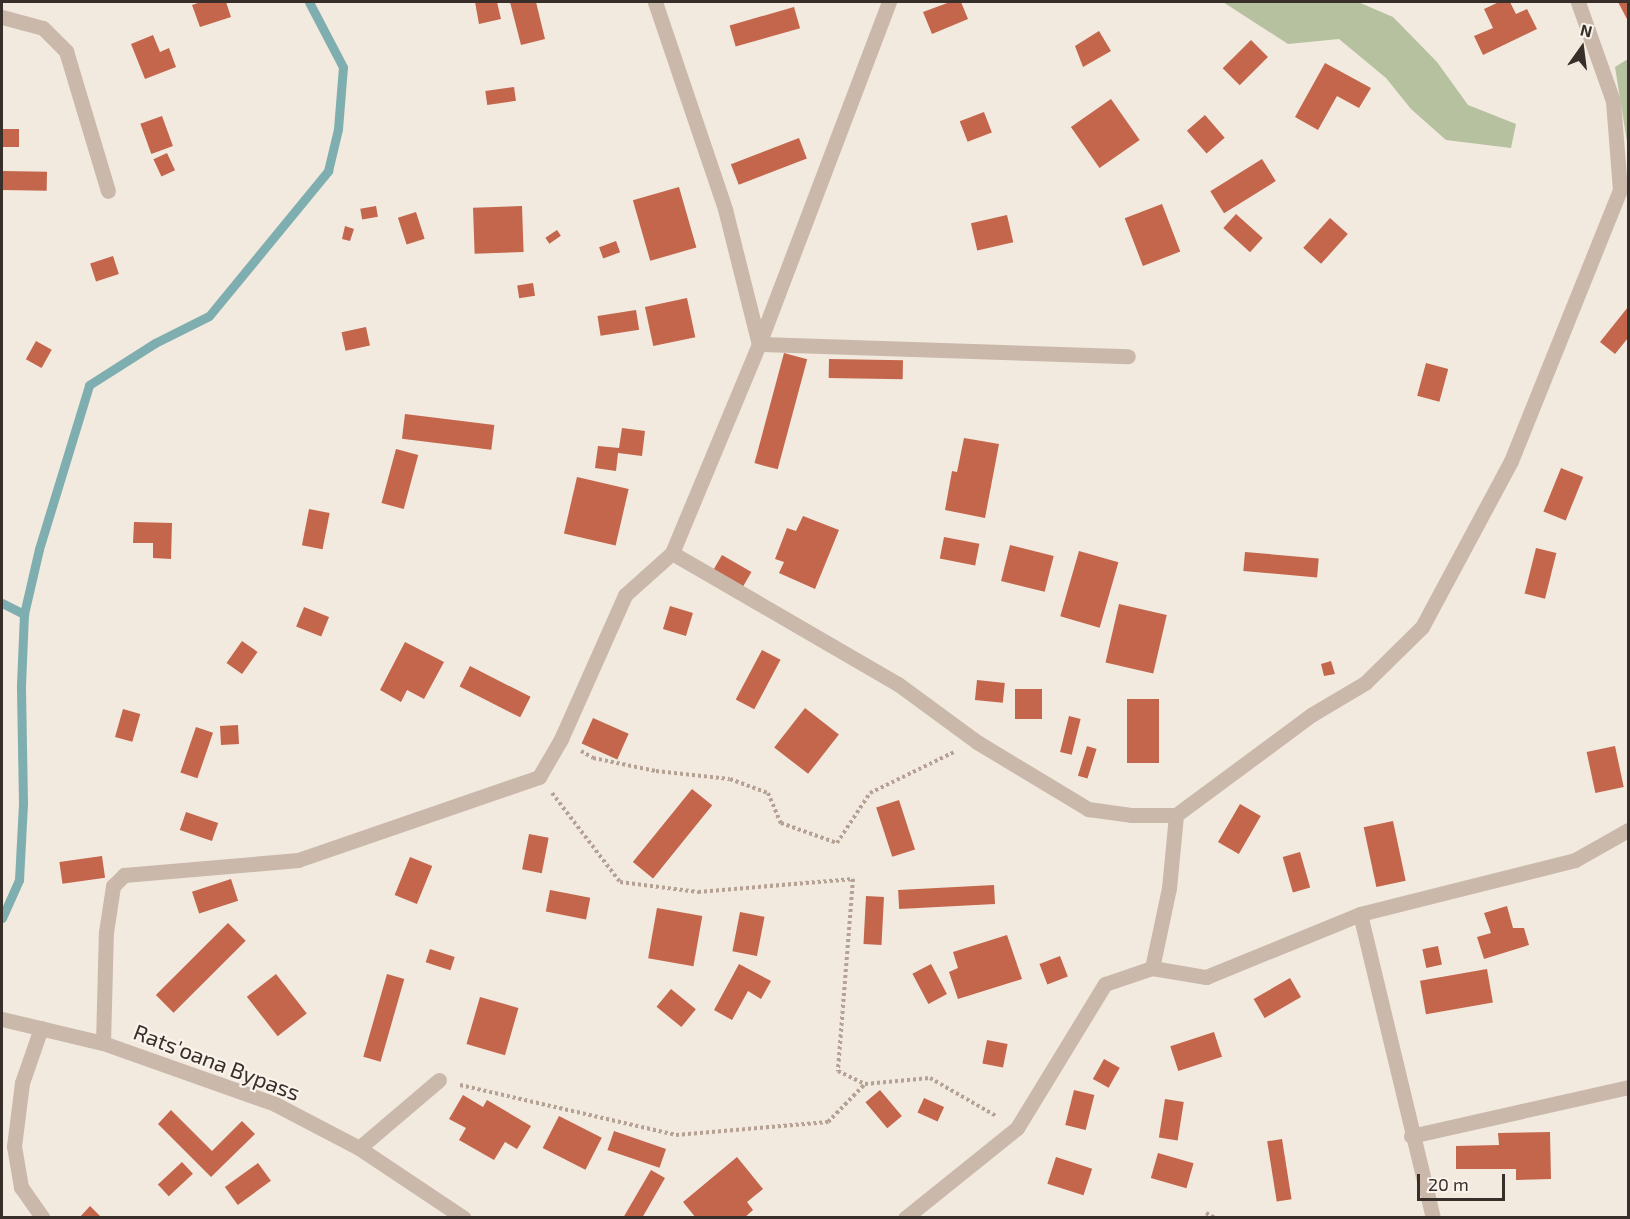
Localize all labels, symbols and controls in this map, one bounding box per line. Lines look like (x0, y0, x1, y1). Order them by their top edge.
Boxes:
north arrow (1552, 18, 1612, 78)
text: N (1579, 19, 1594, 41)
street label: Rats'oana Bypass (130, 1018, 304, 1106)
scale bar (1420, 1162, 1508, 1200)
text: 20 m (1428, 1173, 1469, 1195)

